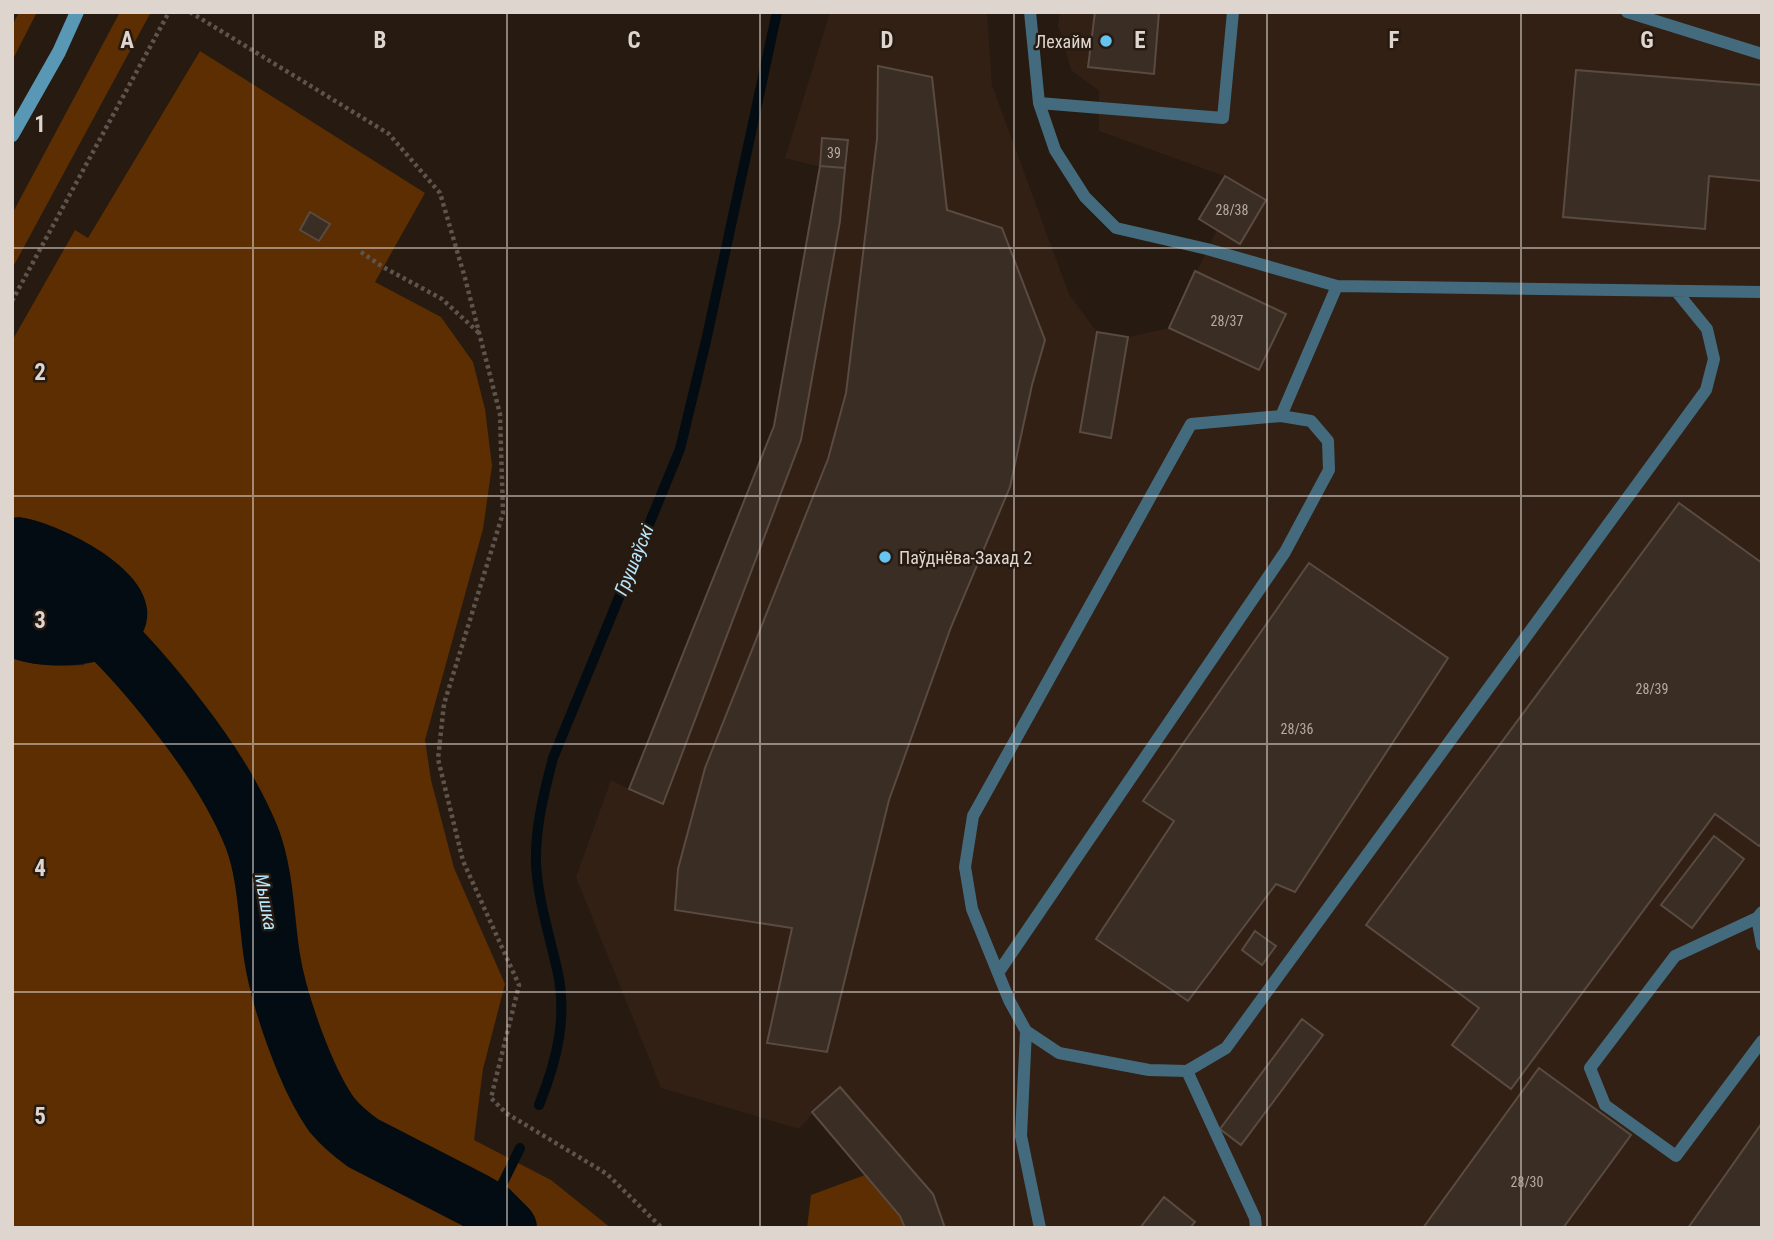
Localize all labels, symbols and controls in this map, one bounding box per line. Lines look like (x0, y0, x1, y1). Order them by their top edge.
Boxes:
text: A (120, 27, 134, 54)
text: B (374, 27, 386, 54)
text: C (627, 27, 641, 54)
text: D (881, 27, 894, 54)
text: E (1134, 27, 1146, 54)
text: F (1389, 27, 1400, 54)
text: G (1640, 27, 1654, 54)
place label: Лехайм (1035, 31, 1092, 52)
marker: Лехайм (1098, 33, 1114, 49)
text: 1 (34, 111, 46, 138)
house number: 39 (827, 145, 841, 161)
house number: 28/38 (1216, 202, 1249, 218)
house number: 28/37 (1211, 313, 1244, 329)
text: 2 (34, 359, 46, 386)
water label: Грушаўскі (609, 520, 659, 599)
place label: Паўднёва-Захад 2 (899, 547, 1032, 568)
marker: Паўднёва-Захад 2 (877, 549, 893, 565)
text: 3 (34, 607, 46, 634)
house number: 28/39 (1636, 681, 1668, 697)
house number: 28/36 (1281, 721, 1314, 737)
text: 4 (34, 855, 46, 882)
water label: Мышка (250, 872, 282, 932)
text: 5 (34, 1103, 46, 1130)
house number: 28/30 (1511, 1174, 1544, 1190)

